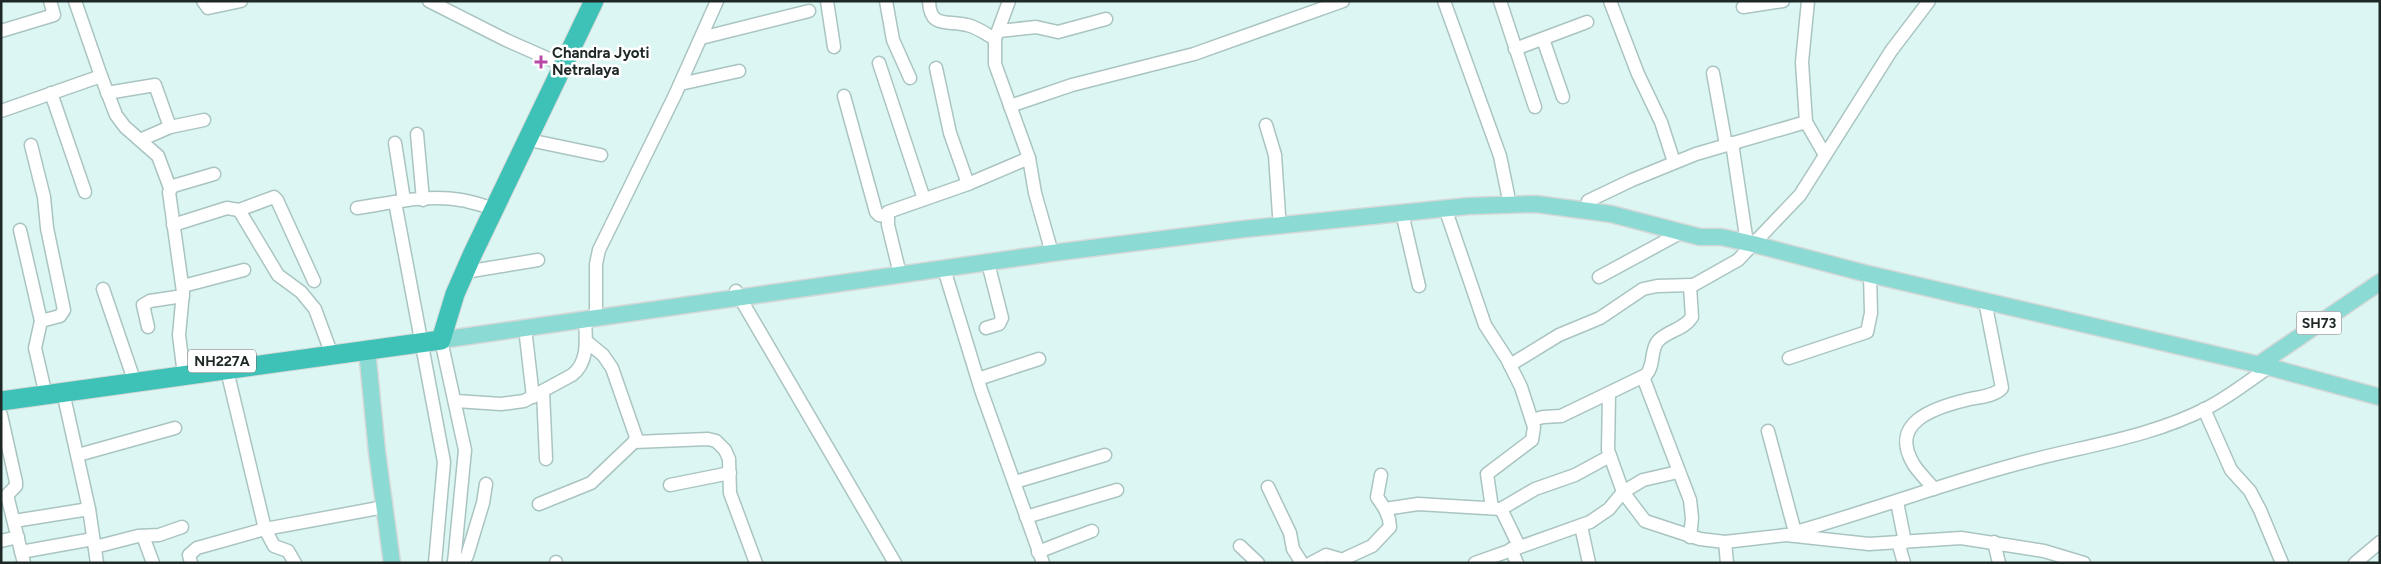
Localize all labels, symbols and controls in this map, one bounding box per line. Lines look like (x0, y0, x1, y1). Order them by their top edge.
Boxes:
place label: Chandra Jyoti Netralaya (552, 44, 650, 79)
marker: Chandra Jyoti Netralaya (534, 55, 548, 69)
road number: SH73 (2296, 312, 2342, 334)
road number: NH227A (188, 350, 256, 372)

